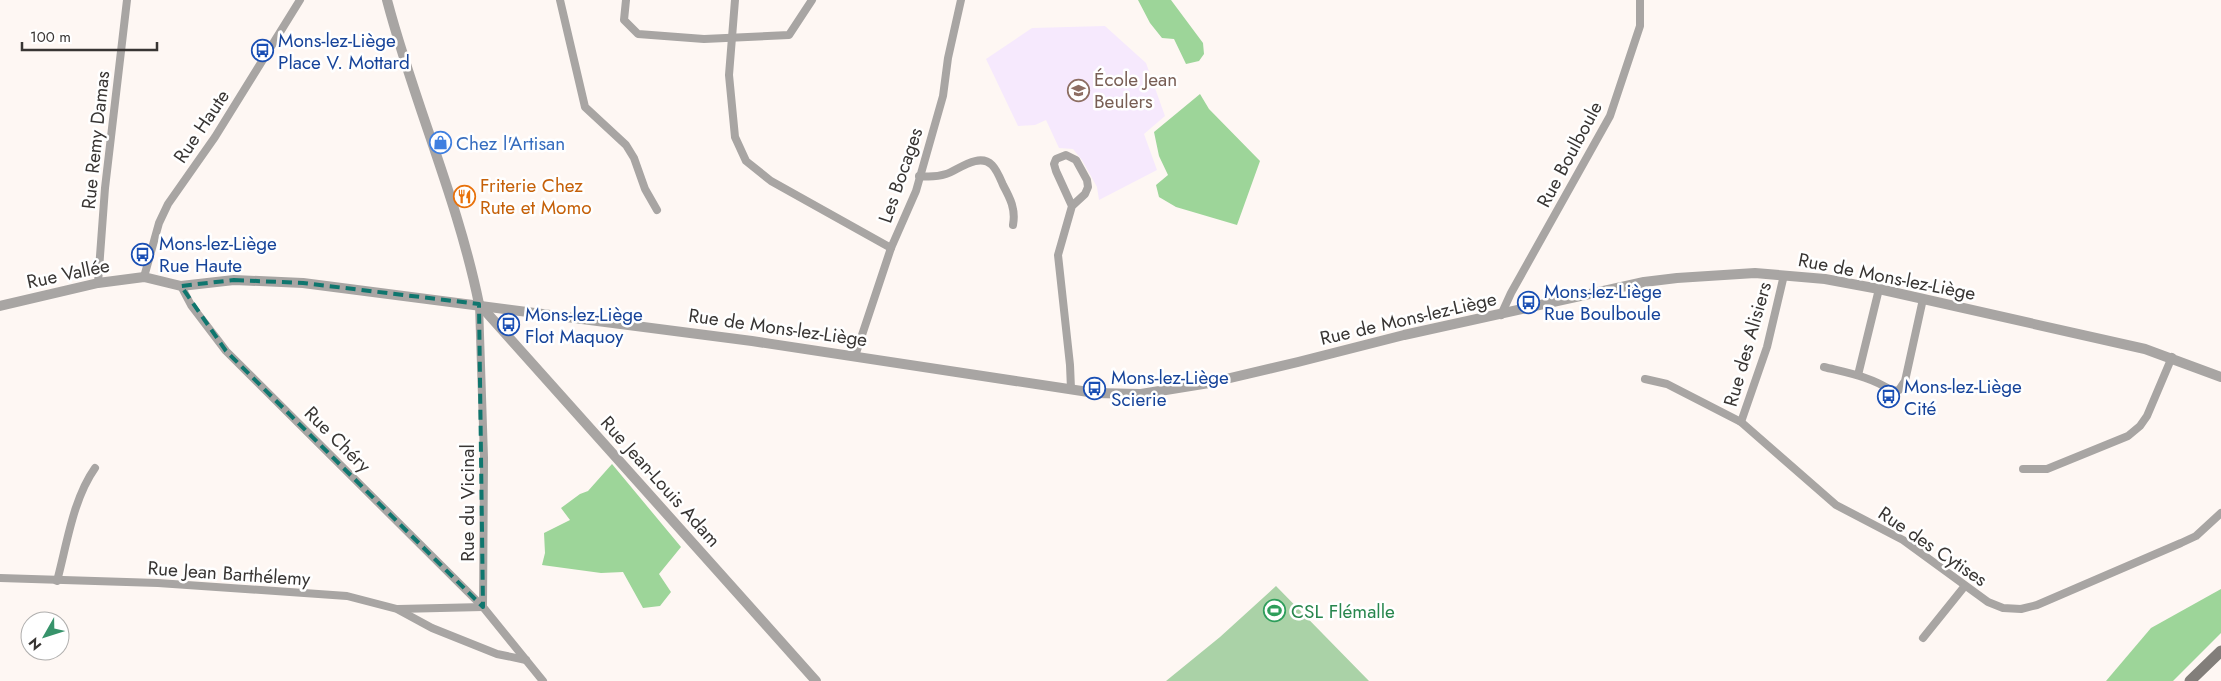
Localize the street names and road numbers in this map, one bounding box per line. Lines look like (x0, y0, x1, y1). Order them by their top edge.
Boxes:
street label: Rue Remy Damas (75, 69, 116, 211)
street label: Rue Haute (167, 84, 236, 168)
street label: Rue Boulboule (1530, 96, 1609, 212)
street label: Les Bocages (872, 124, 929, 226)
street label: Rue de Mons-lez-Liège (1796, 246, 1978, 307)
street label: Rue Vallée (24, 251, 112, 295)
street label: Rue des Alisiers (1717, 278, 1778, 410)
street label: Rue de Mons-lez-Liège (1317, 285, 1499, 352)
street label: Rue de Mons-lez-Liège (687, 302, 869, 353)
street label: Rue Chéry (298, 400, 377, 479)
street label: Rue Jean-Louis Adam (594, 410, 727, 553)
street label: Rue du Vicinal (454, 444, 481, 562)
street label: Rue des Cytises (1873, 500, 1993, 593)
street label: Rue Jean Barthélemy (147, 554, 312, 593)

